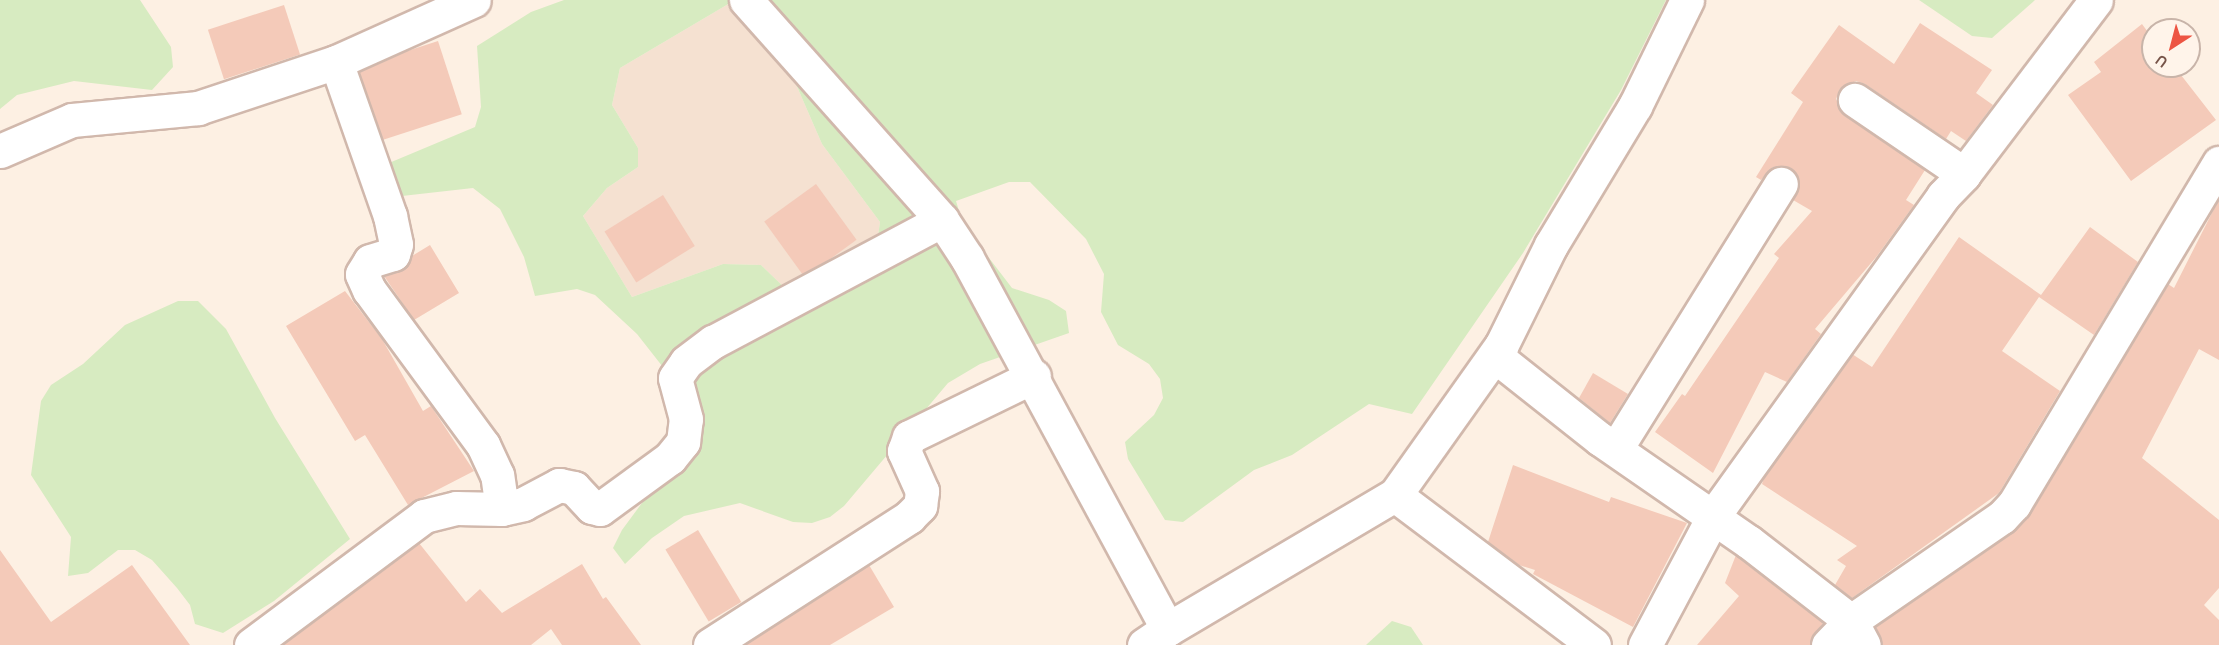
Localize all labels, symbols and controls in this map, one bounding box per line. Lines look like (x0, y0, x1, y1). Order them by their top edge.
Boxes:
north arrow (2141, 18, 2201, 78)
text: U (2151, 50, 2171, 72)

